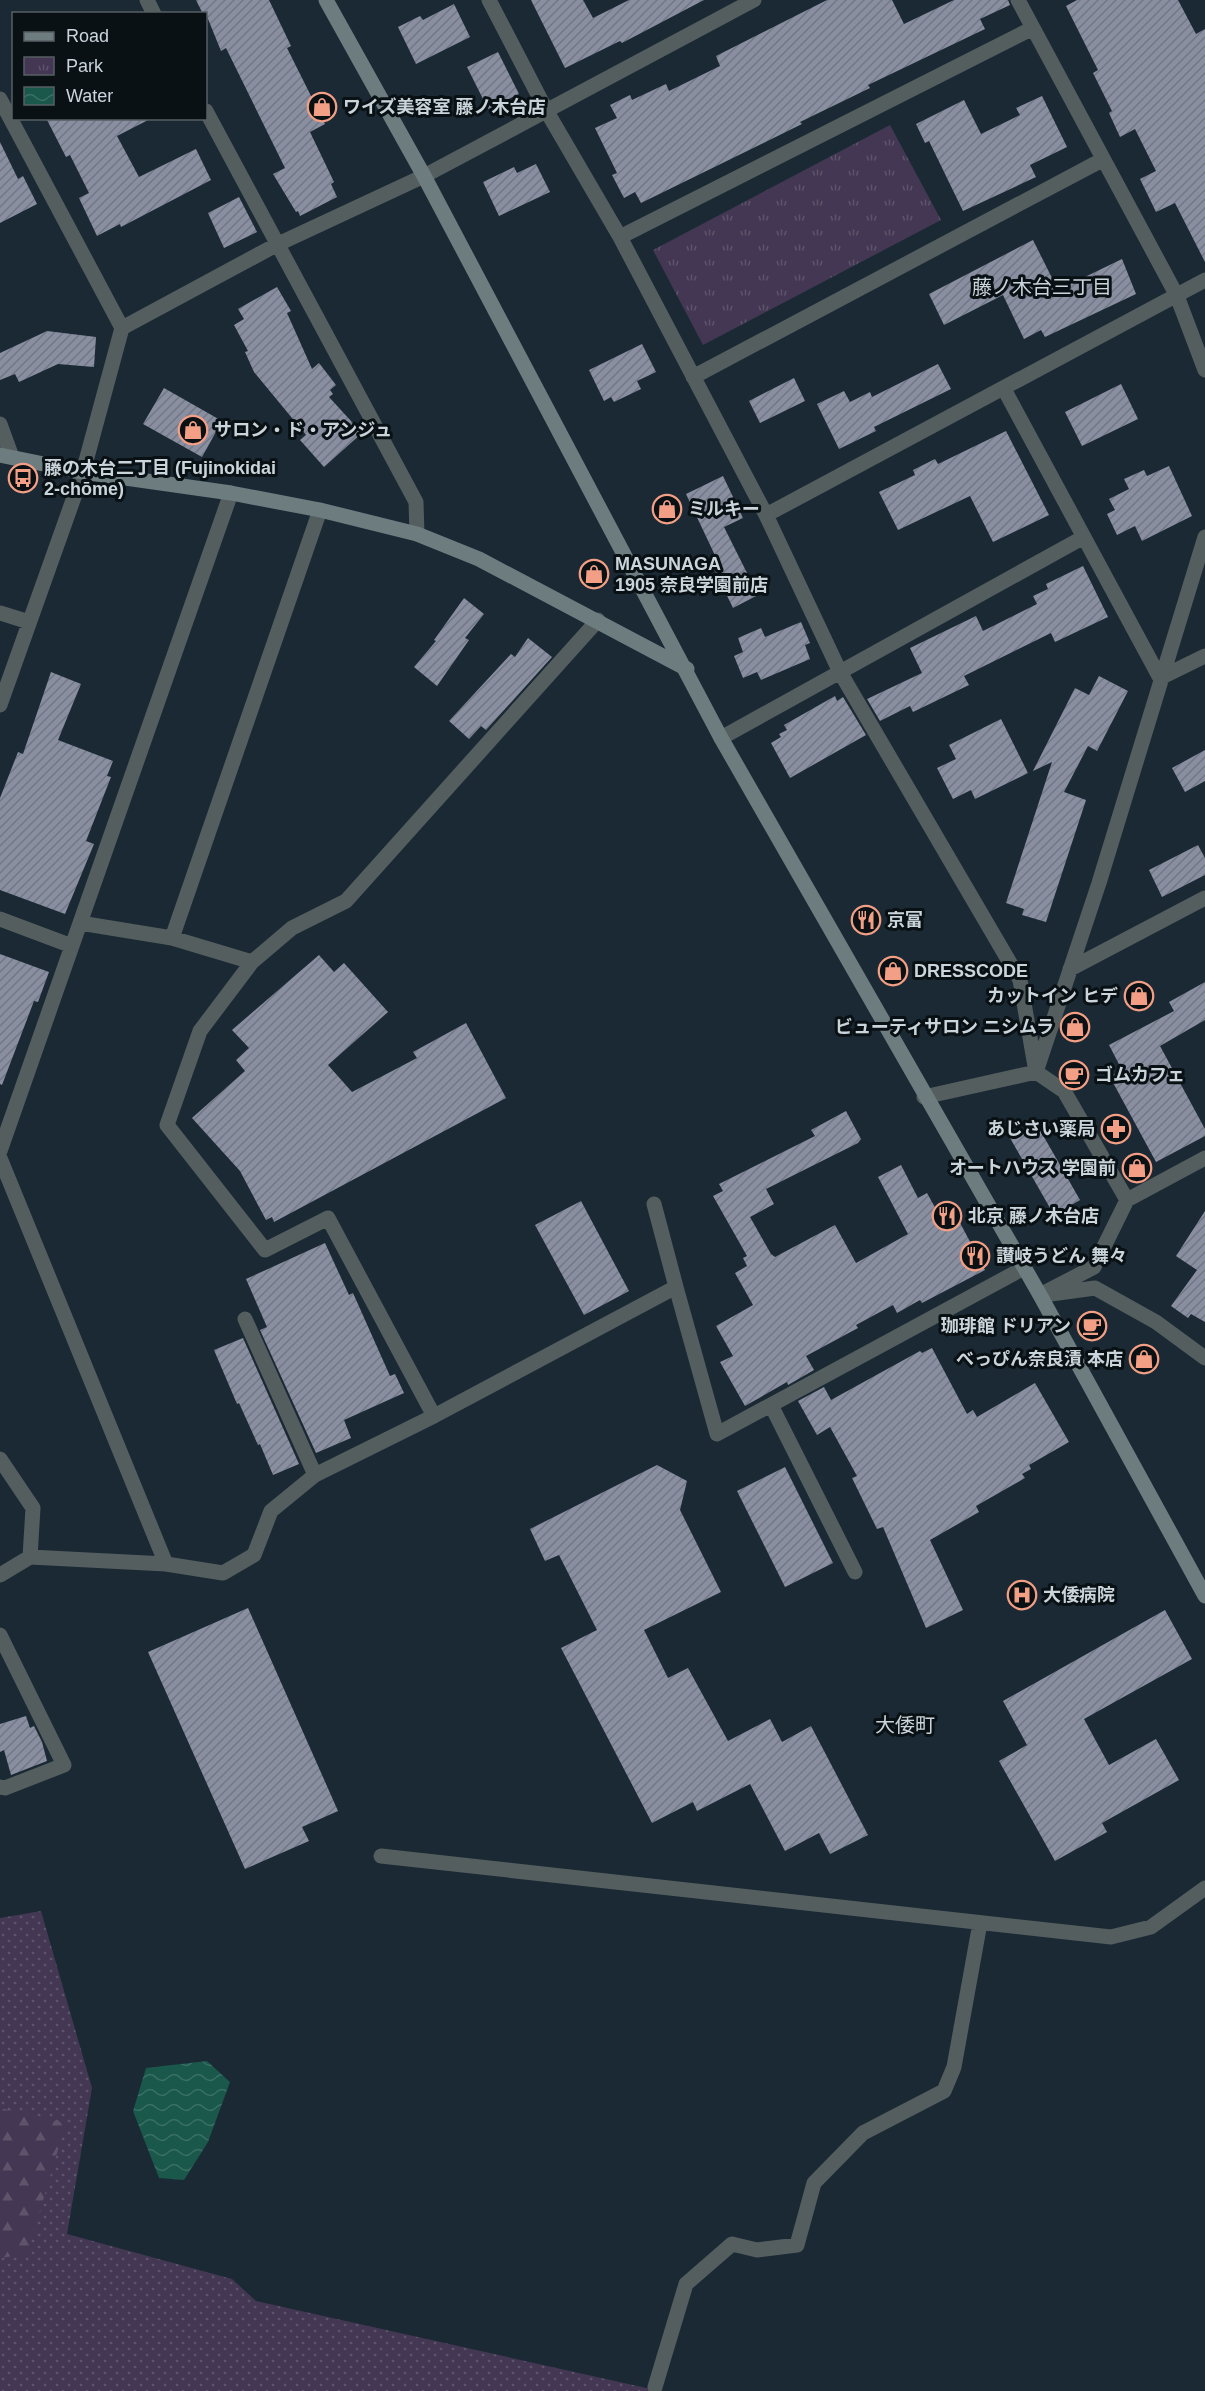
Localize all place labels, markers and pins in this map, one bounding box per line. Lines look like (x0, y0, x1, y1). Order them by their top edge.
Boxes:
shop icon: ワイズ美容室 藤ノ木台店 (306, 91, 338, 123)
place label: ワイズ美容室 藤ノ木台店 (343, 97, 545, 117)
shop icon: サロン・ド・アンジュ (177, 414, 209, 446)
place label: サロン・ド・アンジュ (214, 420, 392, 440)
place label: 藤の木台二丁目 (Fujinokidai 2-chōme) (44, 458, 276, 499)
bus stop icon: 藤の木台二丁目 (Fujinokidai 2-chōme) (7, 462, 39, 494)
shop icon: ミルキー (651, 493, 683, 525)
place label: ミルキー (688, 499, 760, 519)
place label: MASUNAGA 1905 奈良学園前店 (615, 554, 768, 595)
shop icon: MASUNAGA 1905 奈良学園前店 (578, 558, 610, 590)
restaurant icon: 京富 (850, 904, 882, 936)
place label: 京富 (887, 910, 923, 930)
shop icon: DRESSCODE (877, 955, 909, 987)
place label: DRESSCODE (914, 961, 1028, 981)
shop icon: カットイン ヒデ (1123, 980, 1155, 1012)
place label: カットイン ヒデ (987, 986, 1118, 1006)
shop icon: ビューティサロン ニシムラ (1059, 1011, 1091, 1043)
place label: ビューティサロン ニシムラ (835, 1017, 1054, 1037)
cafe icon: ゴムカフェ (1058, 1059, 1090, 1091)
place label: ゴムカフェ (1095, 1065, 1185, 1085)
pharmacy icon: あじさい薬局 (1100, 1113, 1132, 1145)
place label: あじさい薬局 (987, 1119, 1095, 1139)
shop icon: オートハウス 学園前 (1121, 1152, 1153, 1184)
place label: オートハウス 学園前 (949, 1158, 1116, 1178)
restaurant icon: 北京 藤ノ木台店 (931, 1200, 963, 1232)
place label: 北京 藤ノ木台店 (968, 1206, 1099, 1226)
restaurant icon: 讃岐うどん 舞々 (959, 1240, 991, 1272)
place label: 讃岐うどん 舞々 (996, 1246, 1127, 1266)
cafe icon: 珈琲館 ドリアン (1076, 1310, 1108, 1342)
place label: 珈琲館 ドリアン (941, 1316, 1071, 1336)
shop icon: べっぴん奈良漬 本店 (1128, 1343, 1160, 1375)
place label: べっぴん奈良漬 本店 (956, 1349, 1123, 1369)
hospital icon: 大倭病院 (1006, 1579, 1038, 1611)
place label: 大倭病院 (1043, 1585, 1115, 1605)

